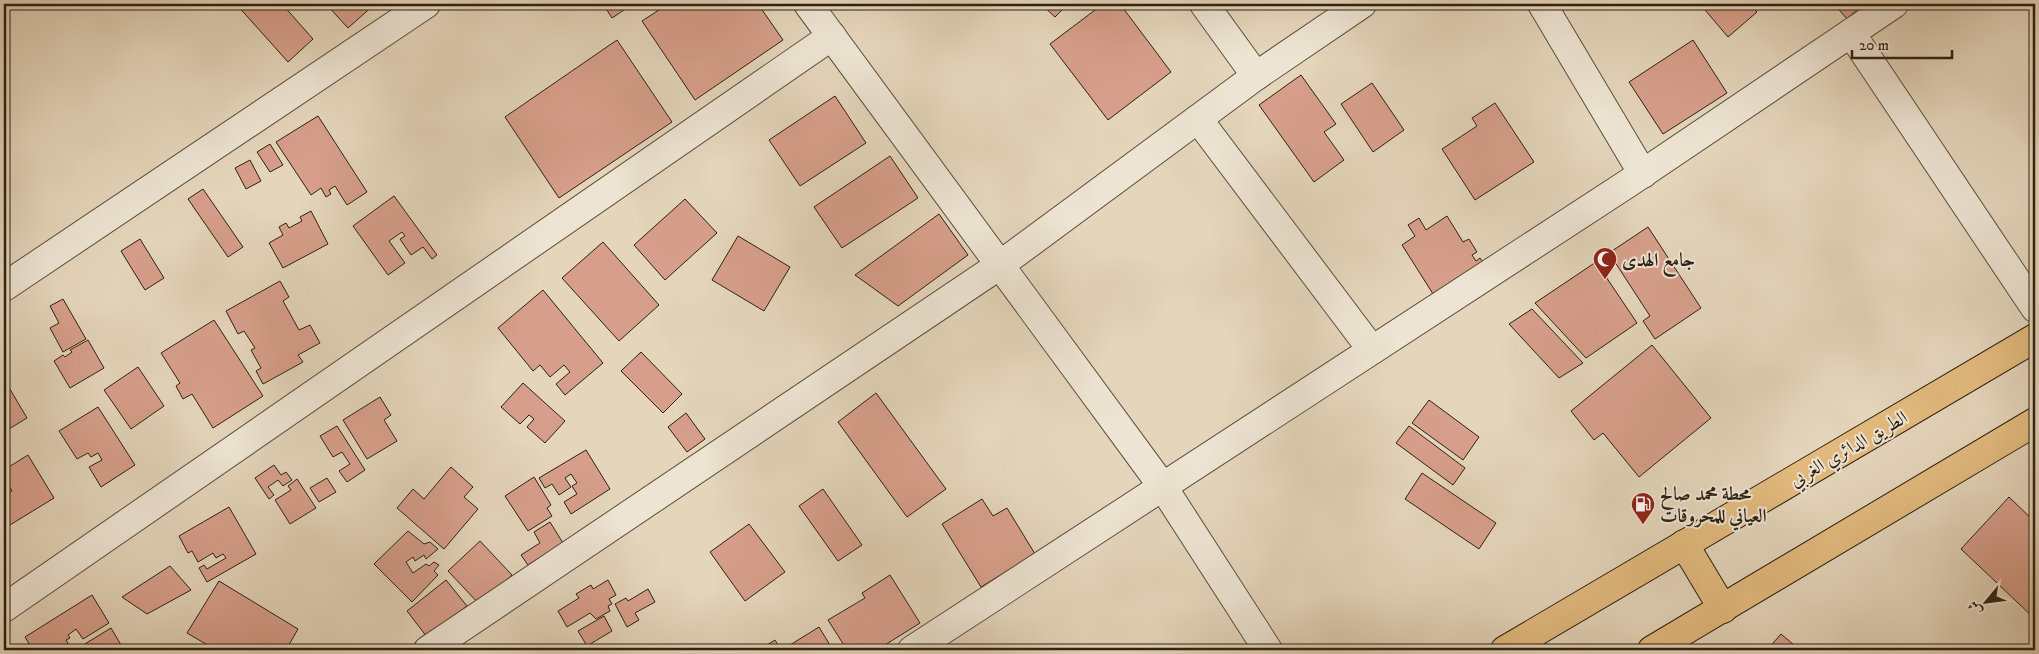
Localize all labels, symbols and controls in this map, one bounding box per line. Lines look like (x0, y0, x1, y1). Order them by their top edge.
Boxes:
scale bar (1852, 28, 1952, 60)
text: 20 m (1859, 36, 1889, 55)
mosque icon: جامع الهدى (1592, 246, 1618, 280)
place label: جامع الهدى (1622, 249, 1695, 277)
street label: الطريق الدائري الغربي (1786, 406, 1913, 495)
place label: محطة محمد صالح العياني للمحروقات (1660, 483, 1767, 531)
fuel station icon: محطة محمد صالح العياني للمحروقات (1630, 491, 1656, 525)
north arrow (1962, 576, 2012, 626)
text: ش (1964, 597, 1987, 618)

